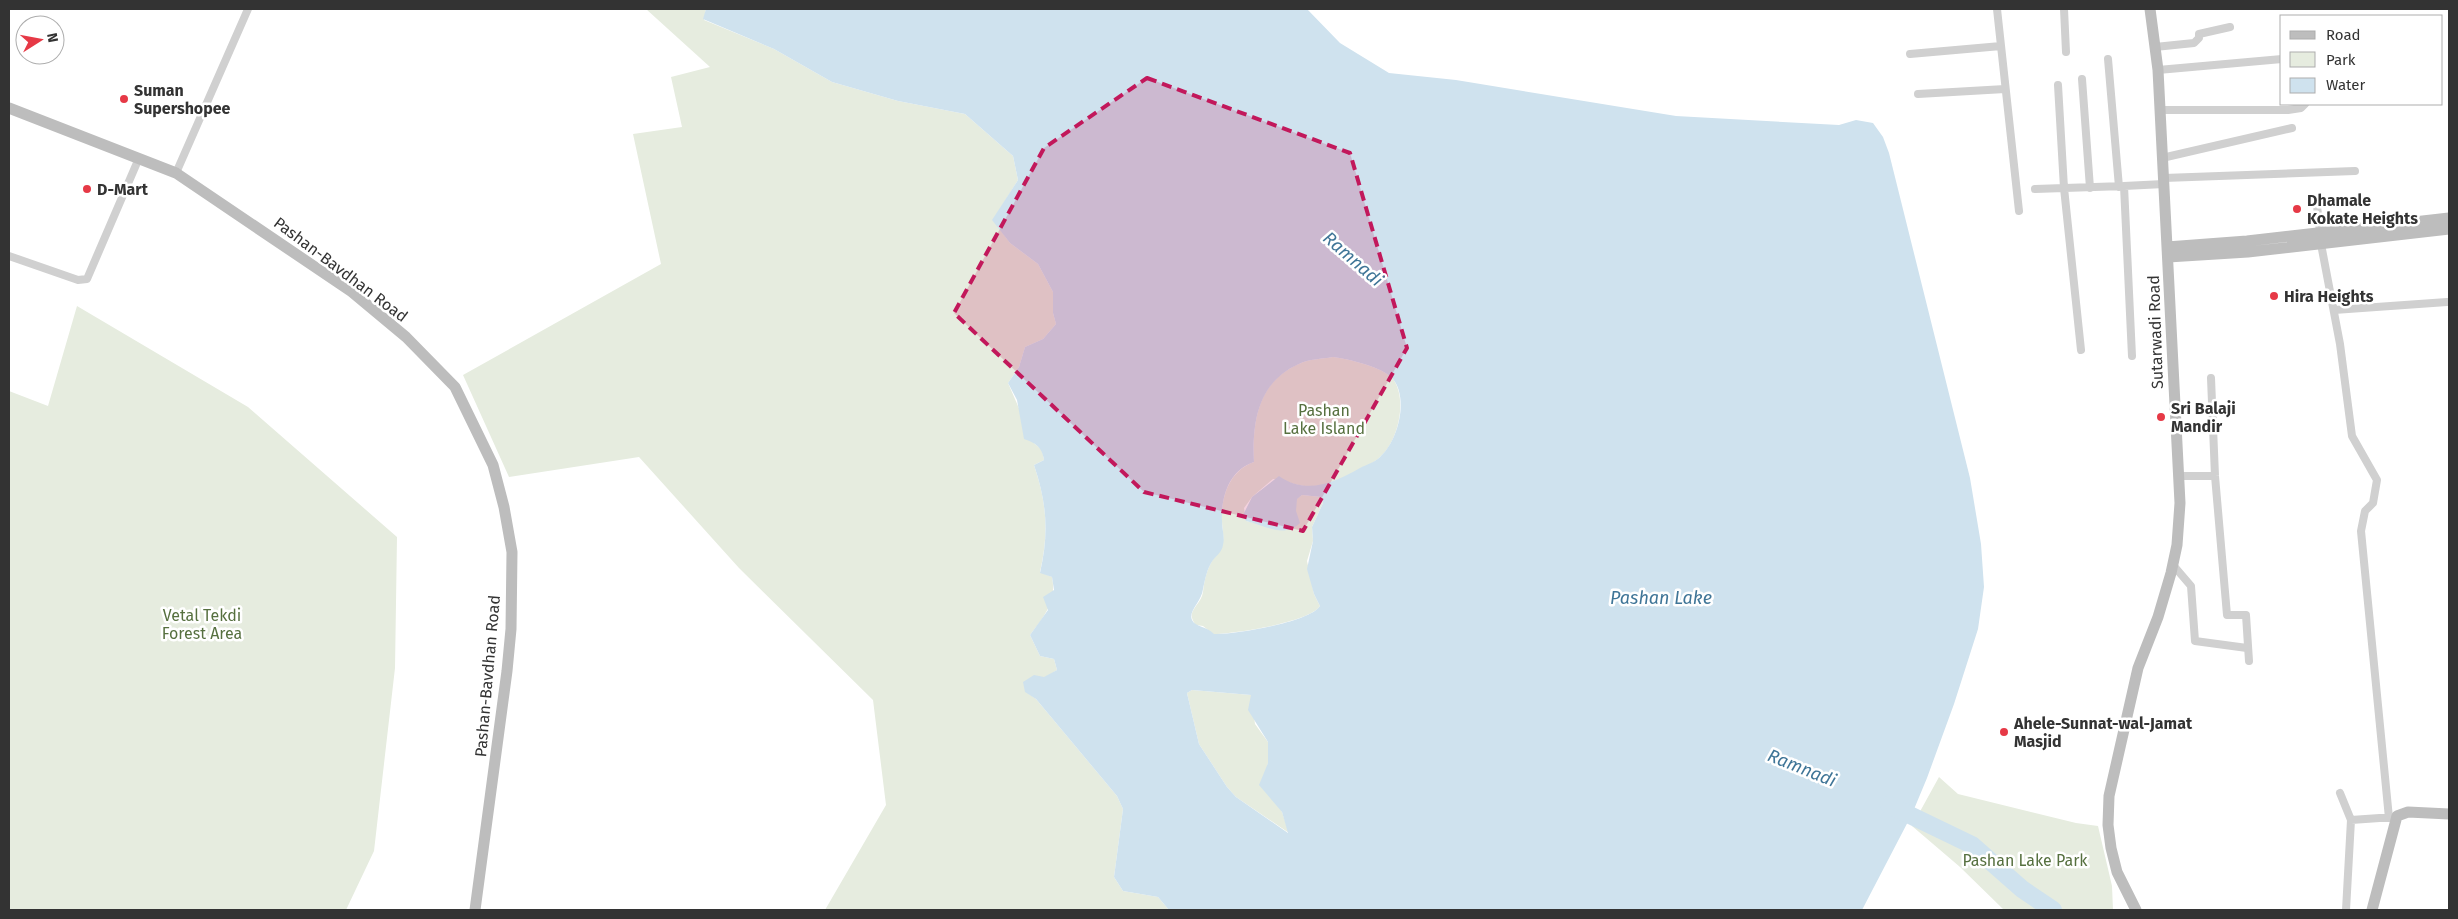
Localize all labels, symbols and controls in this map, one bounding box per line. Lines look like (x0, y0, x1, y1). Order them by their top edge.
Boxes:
north arrow (15, 15, 65, 65)
legend (2280, 15, 2443, 105)
text: Road (2326, 26, 2361, 44)
text: N (43, 31, 62, 44)
text: Park (2326, 51, 2356, 69)
text: Water (2326, 76, 2365, 94)
place label: Suman Supershopee (134, 81, 231, 118)
marker: Suman Supershopee (118, 93, 130, 105)
place label: D-Mart (97, 180, 149, 199)
marker: D-Mart (81, 183, 93, 195)
place label: Dhamale Kokate Heights (2307, 191, 2418, 228)
marker: Dhamale Kokate Heights (2291, 203, 2303, 215)
street label: Pashan-Bavdhan Road (270, 213, 411, 326)
water label: Ramnadi (1319, 227, 1387, 291)
street label: Sutarwadi Road (2144, 275, 2167, 389)
place label: Hira Heights (2284, 287, 2374, 306)
marker: Hira Heights (2268, 290, 2280, 302)
place label: Sri Balaji Mandir (2171, 399, 2236, 436)
park label: Pashan Lake Island (1283, 401, 1365, 438)
marker: Sri Balaji Mandir (2155, 411, 2167, 423)
water label: Pashan Lake (1610, 587, 1712, 609)
street label: Pashan-Bavdhan Road (471, 594, 504, 758)
park label: Vetal Tekdi Forest Area (162, 606, 242, 643)
place label: Ahele-Sunnat-wal-Jamat Masjid (2013, 714, 2193, 751)
marker: Ahele-Sunnat-wal-Jamat Masjid (1998, 726, 2010, 738)
water label: Ramnadi (1764, 744, 1840, 792)
park label: Pashan Lake Park (1962, 851, 2088, 870)

